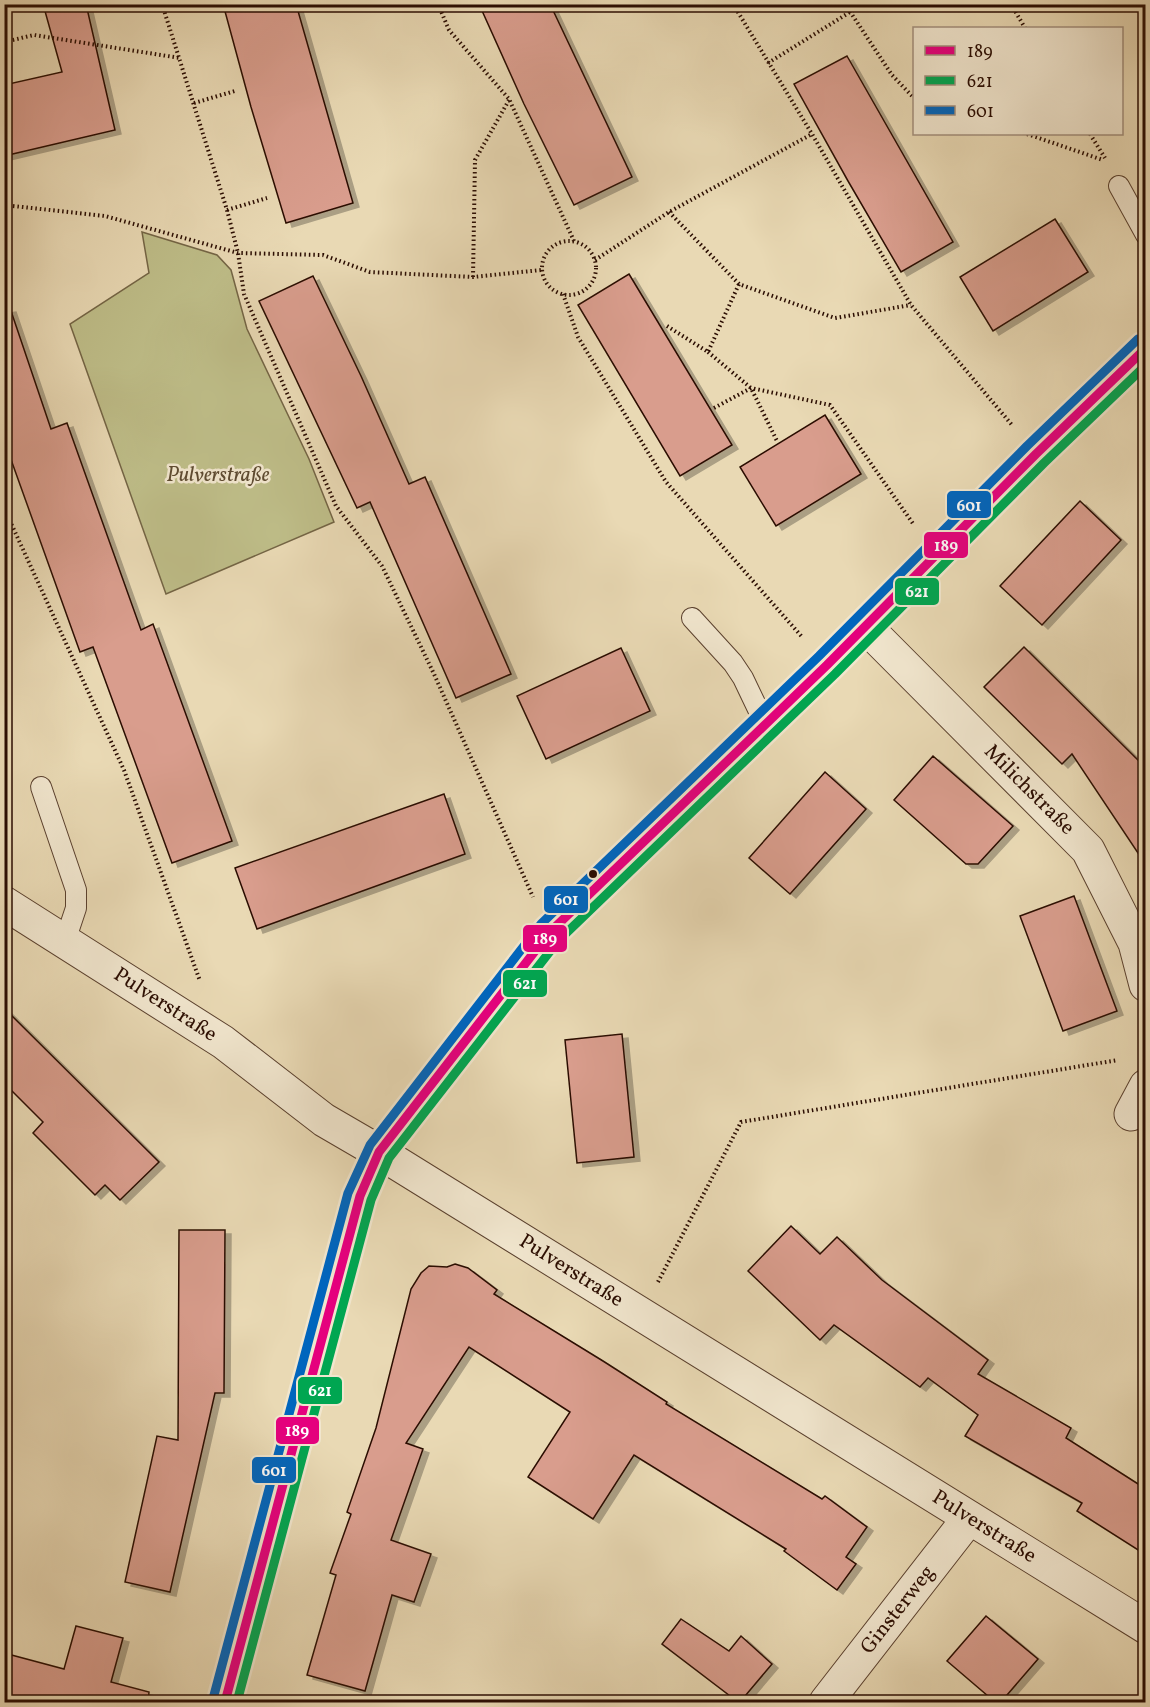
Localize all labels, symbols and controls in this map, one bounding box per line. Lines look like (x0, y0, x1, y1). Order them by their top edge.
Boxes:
legend (913, 27, 1123, 135)
text: 189 (967, 40, 992, 65)
text: 621 (967, 70, 993, 95)
text: 601 (967, 100, 994, 125)
park label: Pulverstraße (167, 461, 270, 490)
line badge: 601 (946, 490, 992, 519)
text: 601 (956, 496, 982, 518)
line badge: 189 (923, 531, 969, 559)
text: 189 (934, 536, 958, 558)
line badge: 621 (894, 577, 940, 606)
text: 621 (905, 582, 929, 604)
street label: Milichstraße (977, 738, 1081, 842)
unlabelled marker (587, 868, 599, 880)
line badge: 601 (543, 885, 589, 914)
text: 601 (553, 890, 579, 912)
line badge: 189 (522, 924, 568, 953)
text: 189 (533, 929, 557, 951)
street label: Pulverstraße (108, 961, 222, 1049)
line badge: 621 (502, 969, 548, 998)
text: 621 (513, 974, 537, 996)
street label: Pulverstraße (513, 1227, 629, 1315)
line badge: 621 (297, 1376, 343, 1405)
text: 621 (308, 1381, 332, 1403)
line badge: 189 (275, 1416, 320, 1445)
text: 189 (285, 1421, 309, 1443)
line badge: 601 (251, 1456, 297, 1484)
text: 601 (261, 1461, 287, 1483)
street label: Pulverstraße (926, 1483, 1042, 1571)
street label: Ginsterweg (854, 1559, 942, 1661)

